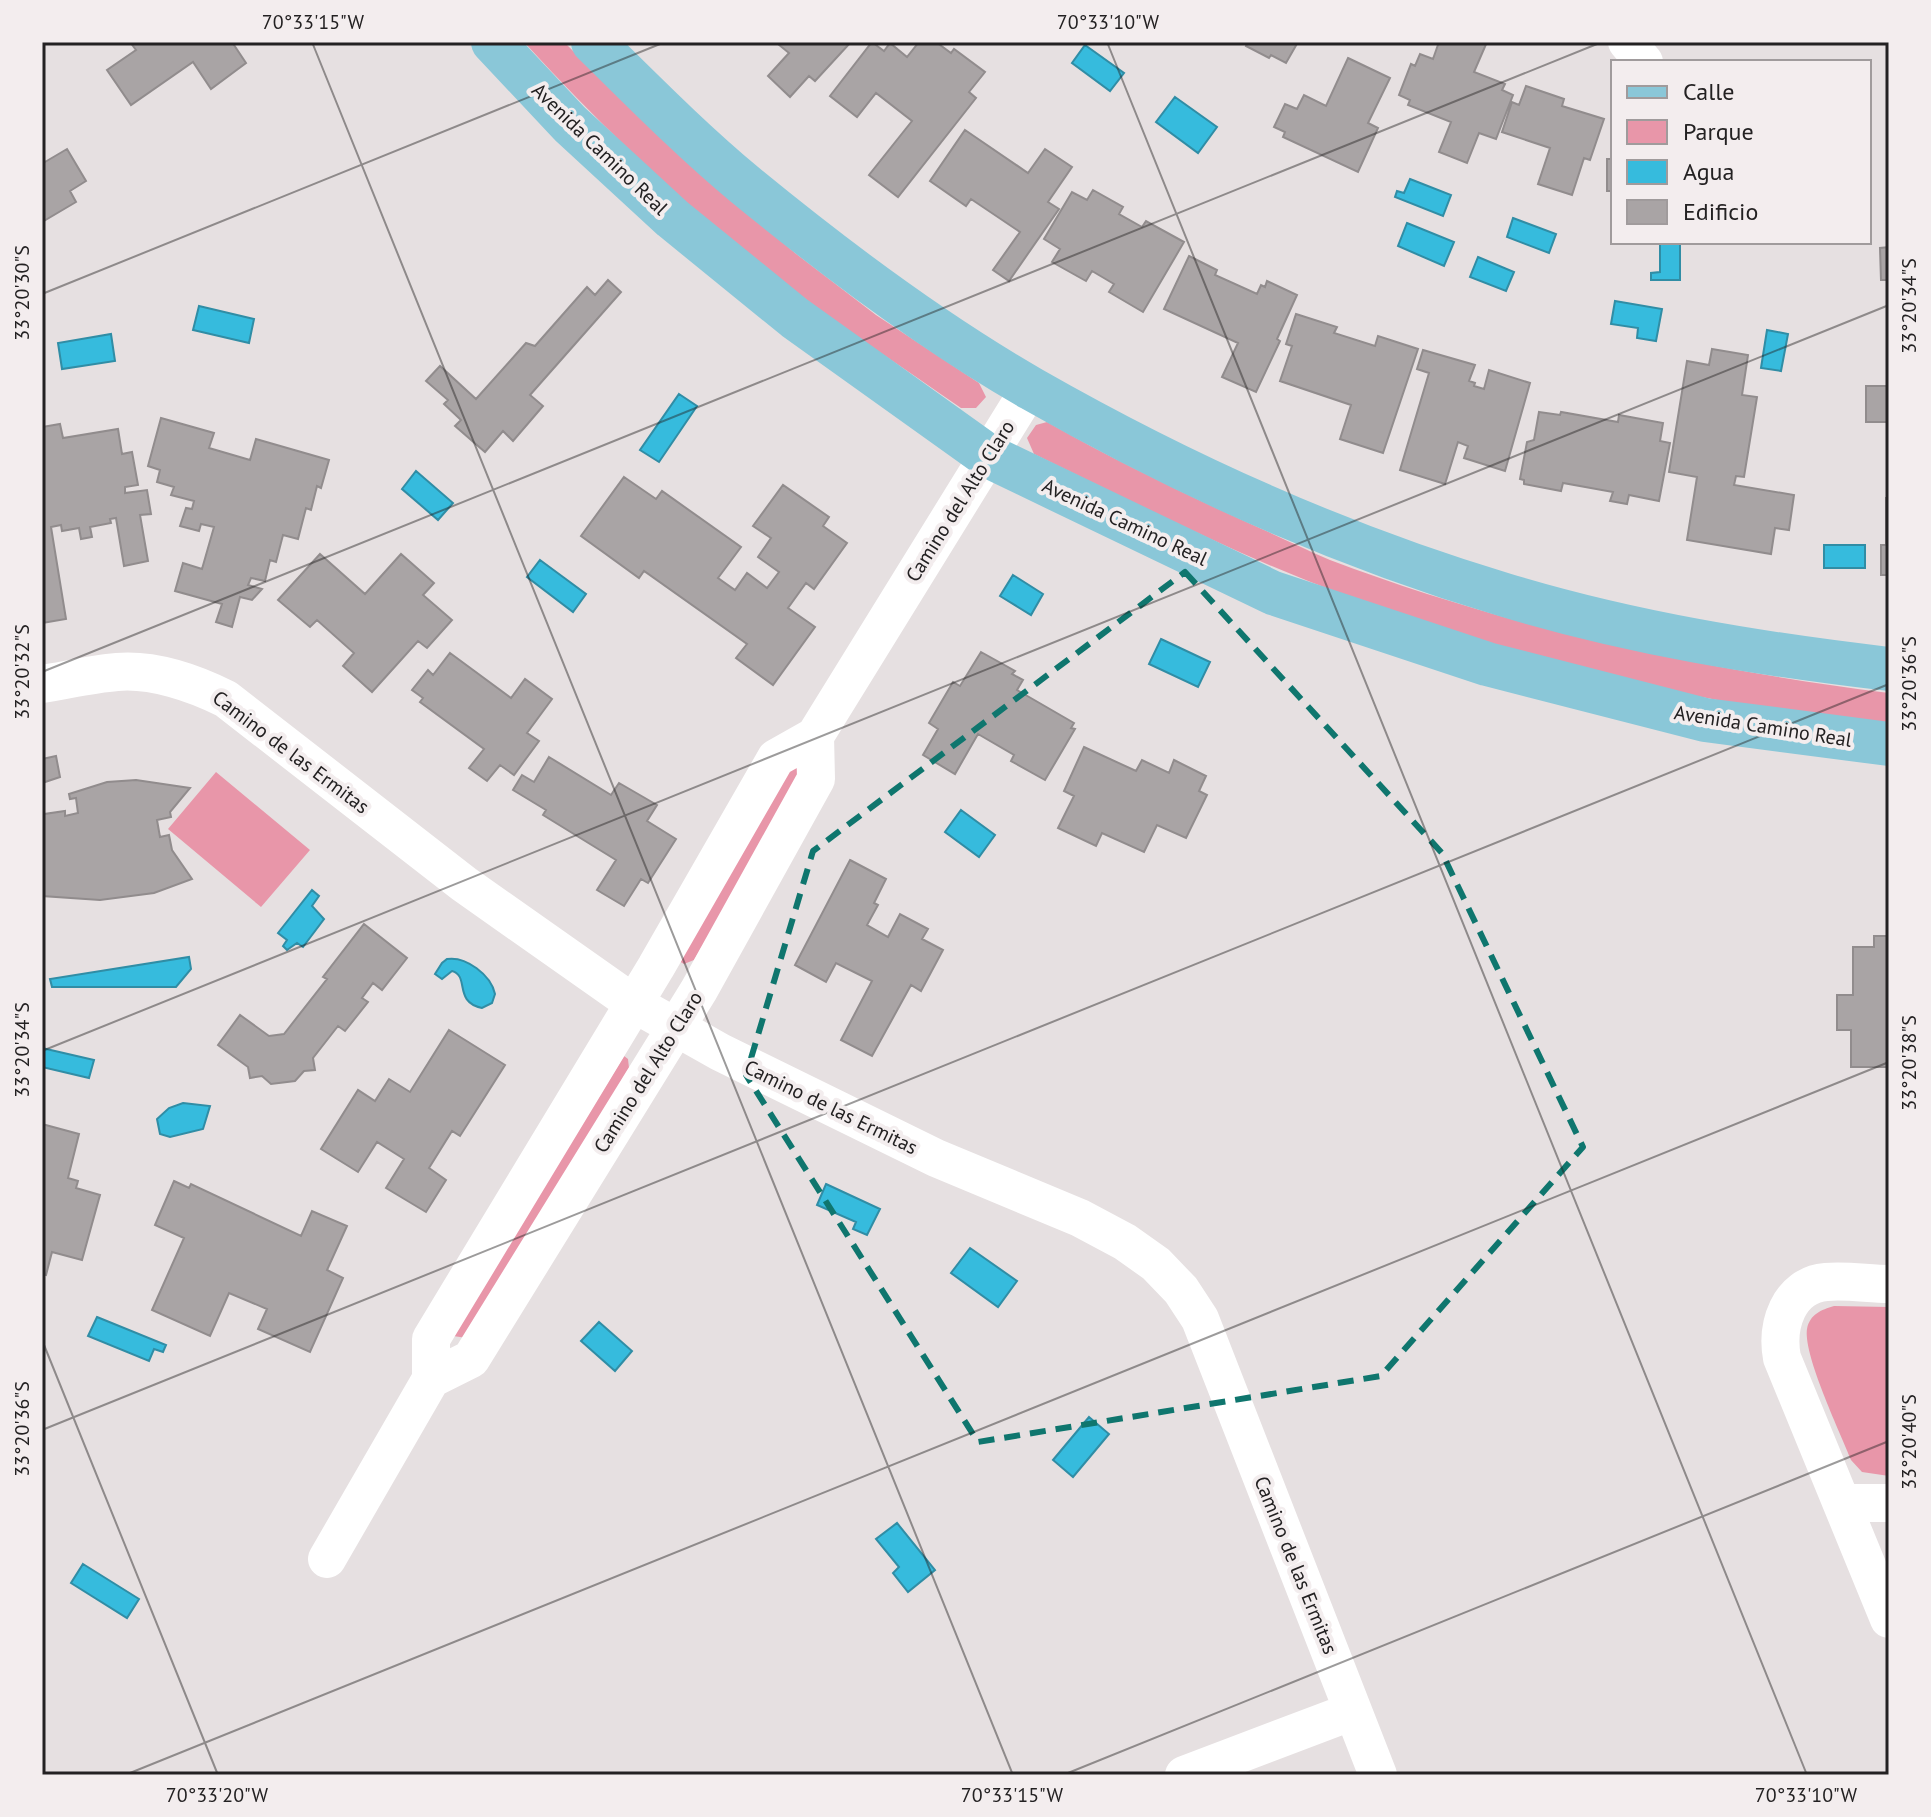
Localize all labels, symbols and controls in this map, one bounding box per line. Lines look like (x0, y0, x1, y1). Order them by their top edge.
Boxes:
text: 70°33'15"W (262, 9, 365, 35)
text: 70°33'10"W (1057, 9, 1160, 35)
legend (1611, 60, 1871, 244)
text: Calle (1683, 76, 1734, 107)
street label: Avenida Camino Real (526, 77, 674, 221)
text: Parque (1683, 116, 1754, 147)
text: Agua (1683, 156, 1734, 187)
text: Edificio (1683, 196, 1758, 227)
text: 33°20'30"S (9, 245, 35, 341)
text: 33°20'34"S (1896, 258, 1922, 354)
street label: Camino del Alto Claro (900, 415, 1020, 587)
street label: Avenida Camino Real (1038, 472, 1212, 572)
text: 33°20'32"S (9, 624, 35, 720)
text: 33°20'36"S (1896, 636, 1922, 732)
street label: Camino de las Ermitas (207, 685, 375, 819)
street label: Avenida Camino Real (1672, 699, 1854, 753)
street label: Camino del Alto Claro (588, 986, 708, 1158)
text: 33°20'34"S (9, 1002, 35, 1098)
text: 33°20'38"S (1896, 1015, 1922, 1111)
street label: Camino de las Ermitas (740, 1054, 922, 1160)
text: 33°20'36"S (9, 1381, 35, 1477)
text: 33°20'40"S (1896, 1394, 1922, 1490)
street label: Camino de las Ermitas (1248, 1472, 1344, 1658)
text: 70°33'20"W (166, 1782, 269, 1808)
text: 70°33'15"W (961, 1782, 1064, 1808)
text: 70°33'10"W (1755, 1782, 1858, 1808)

